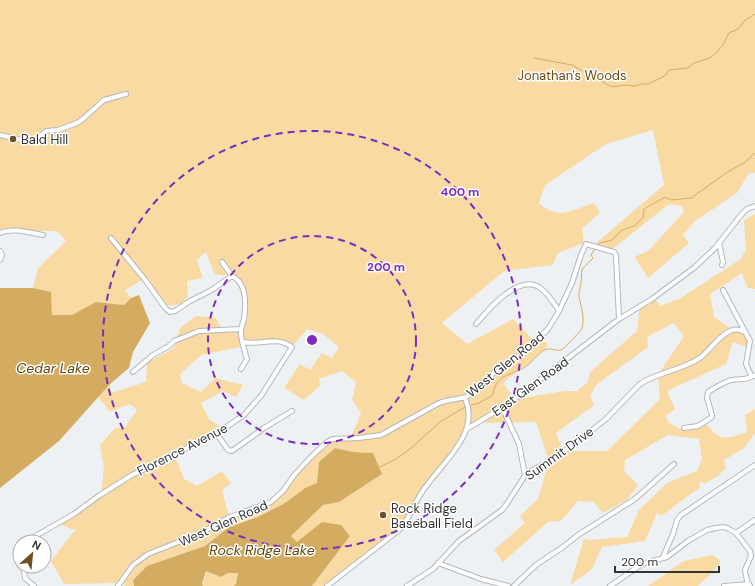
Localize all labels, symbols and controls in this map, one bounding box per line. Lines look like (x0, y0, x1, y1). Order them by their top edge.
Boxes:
park label: Jonathan's Woods (517, 67, 627, 84)
place label: Bald Hill (21, 131, 68, 148)
marker: Bald Hill (8, 134, 18, 144)
text: 400 m (441, 184, 479, 200)
text: 200 m (367, 259, 405, 275)
street label: West Glen Road (463, 328, 548, 401)
centre of rings (305, 333, 319, 347)
street label: East Glen Road (489, 353, 572, 420)
water label: Cedar Lake (16, 359, 90, 377)
street label: Florence Avenue (134, 419, 230, 480)
street label: Summit Drive (522, 423, 597, 484)
street label: West Glen Road (176, 496, 270, 551)
place label: Rock Ridge Baseball Field (391, 500, 473, 532)
marker: Rock Ridge Baseball Field (378, 510, 388, 520)
north arrow (12, 534, 52, 574)
text: N (30, 537, 43, 553)
water label: Rock Ridge Lake (209, 541, 315, 559)
scale bar (615, 548, 719, 574)
text: 200 m (621, 554, 658, 570)

